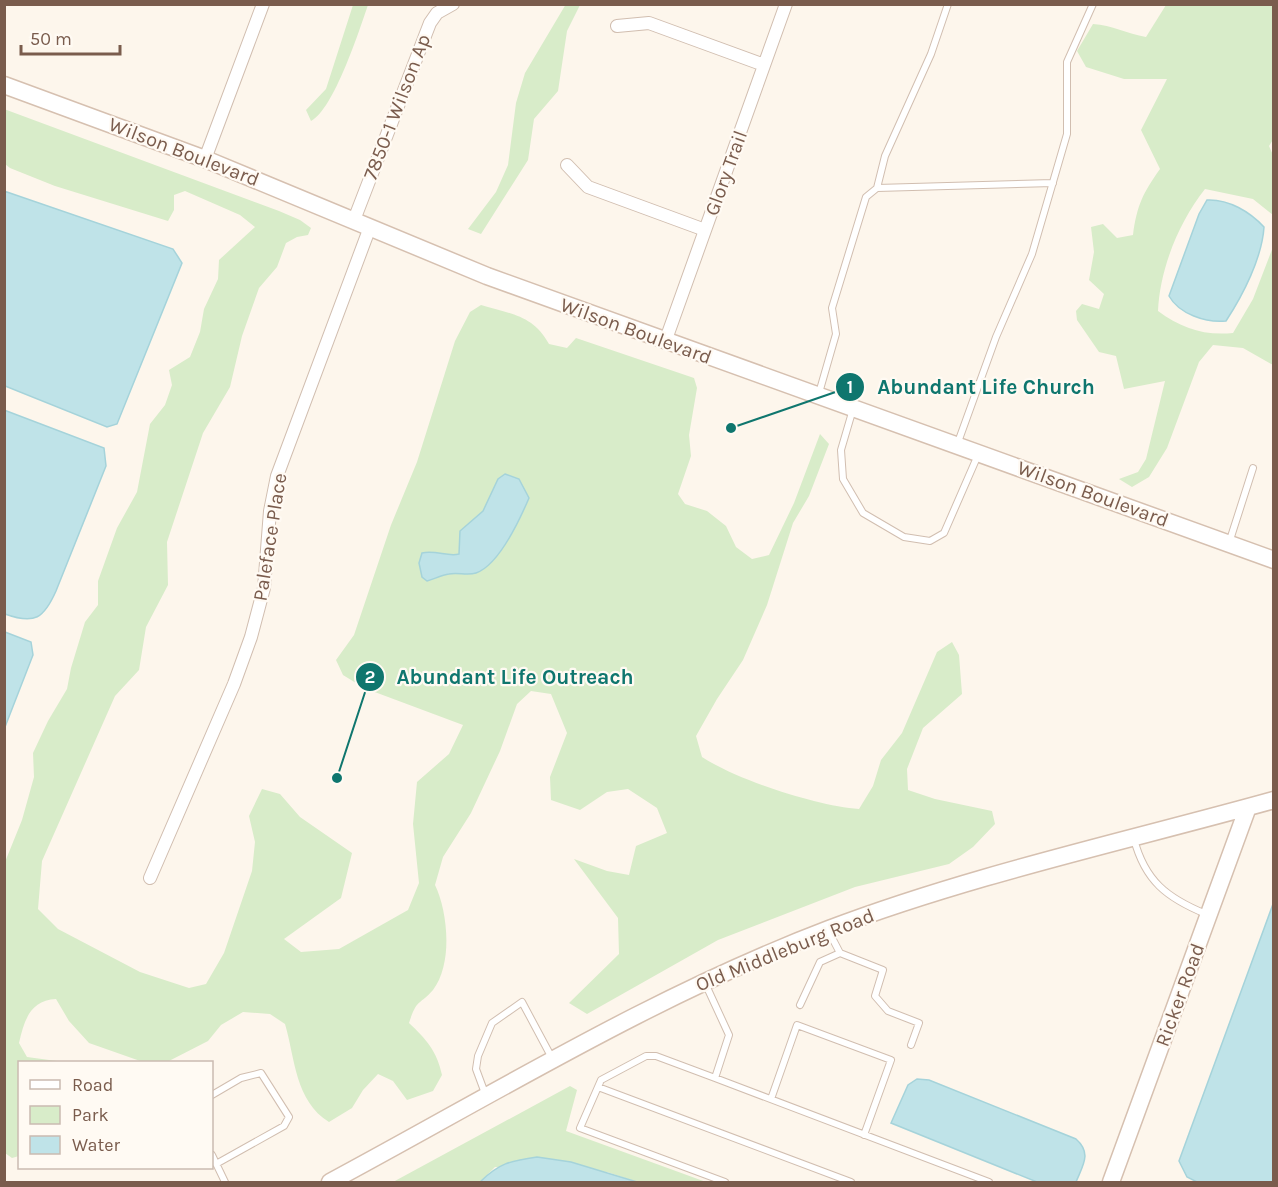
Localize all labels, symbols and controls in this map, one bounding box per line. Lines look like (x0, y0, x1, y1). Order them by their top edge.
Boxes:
scale bar (21, 18, 120, 56)
text: 50 m (30, 28, 72, 50)
street label: 7850-1 Wilson Ap (359, 31, 435, 183)
street label: Wilson Boulevard (106, 113, 262, 191)
street label: Glory Trail (700, 127, 752, 219)
street label: Wilson Boulevard (557, 293, 715, 369)
callout: Abundant Life Church (835, 367, 1106, 406)
text: Abundant Life Church (877, 375, 1095, 399)
text: 1 (847, 376, 853, 398)
street label: Wilson Boulevard (1014, 456, 1172, 532)
street label: Paleface Place (249, 471, 291, 603)
callout: Abundant Life Outreach (355, 657, 646, 696)
text: Abundant Life Outreach (396, 665, 634, 689)
text: 2 (365, 666, 375, 688)
street label: Old Middleburg Road (692, 904, 878, 996)
street label: Ricker Road (1151, 940, 1209, 1050)
legend (18, 1061, 213, 1169)
text: Road (72, 1074, 113, 1096)
text: Park (72, 1104, 109, 1126)
text: Water (72, 1134, 120, 1156)

